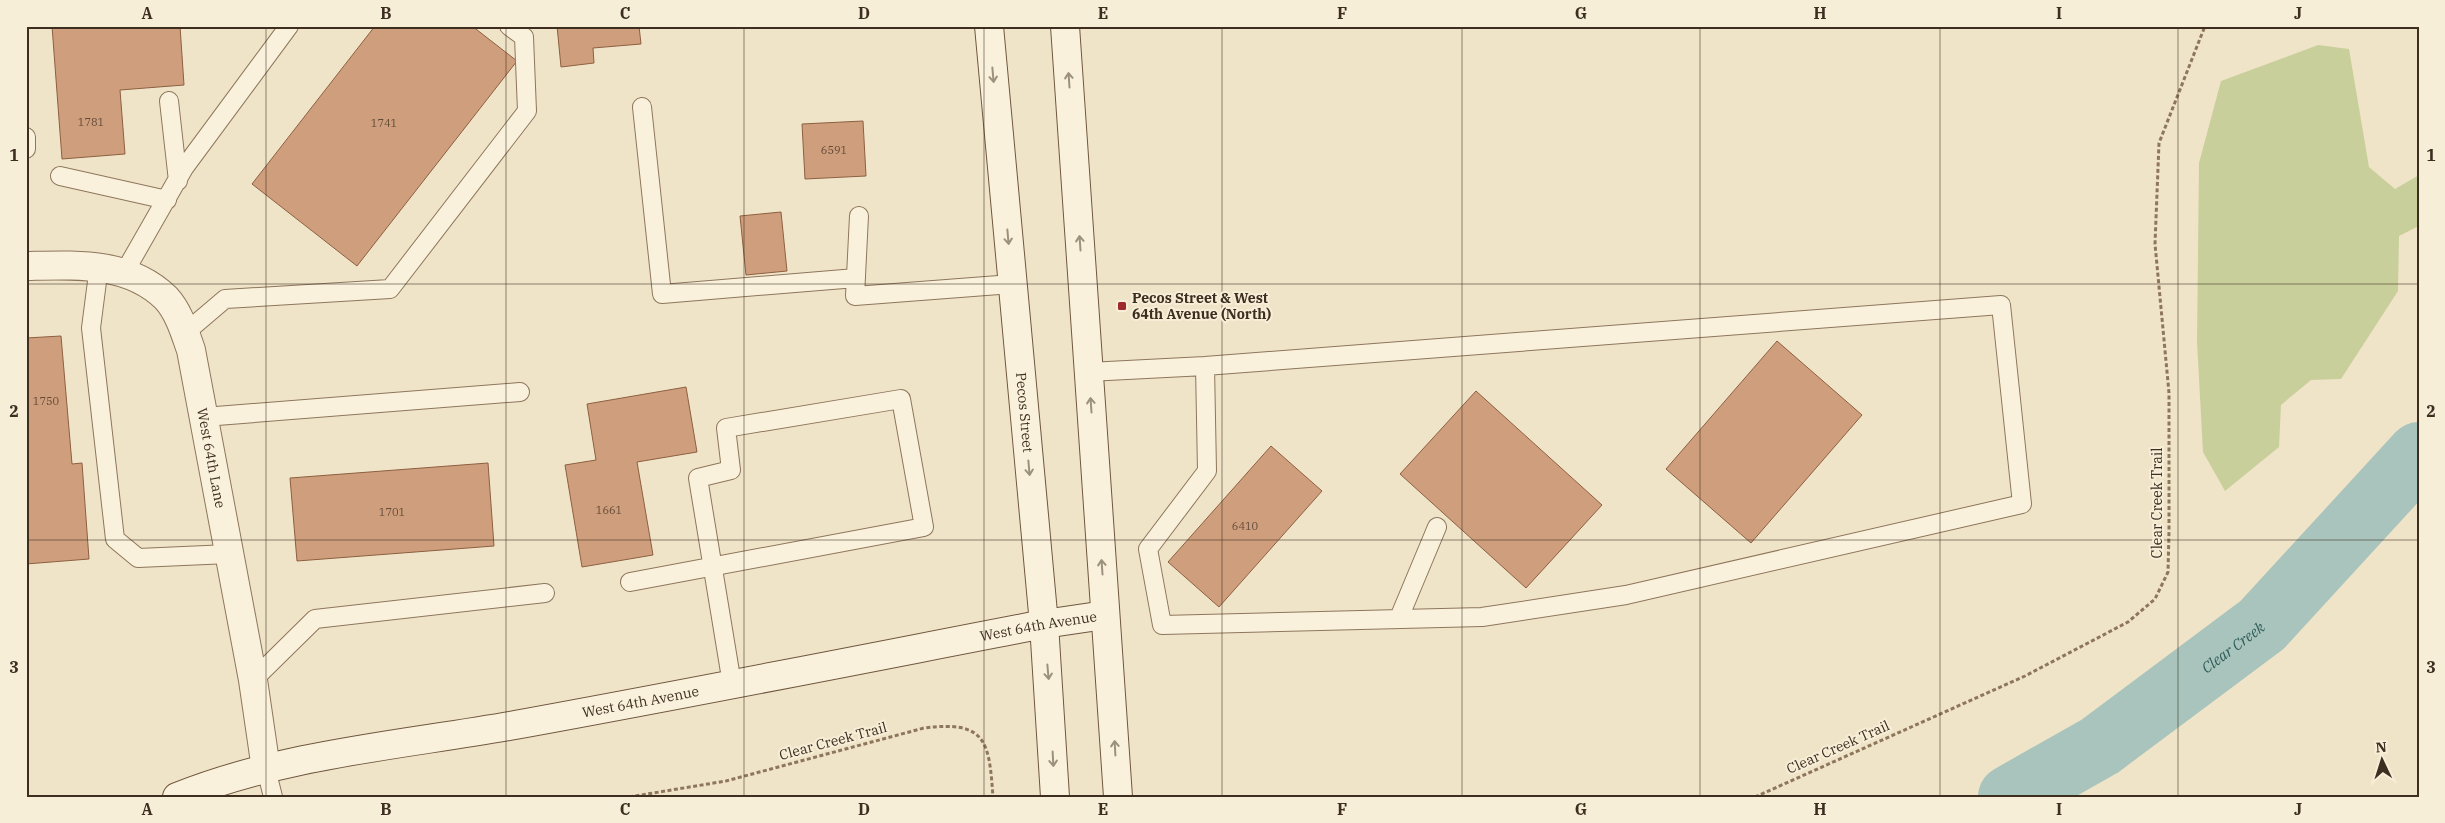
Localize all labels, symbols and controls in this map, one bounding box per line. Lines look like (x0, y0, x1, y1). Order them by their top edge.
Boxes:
text: A (141, 3, 153, 23)
text: B (380, 3, 392, 23)
text: C (620, 3, 630, 23)
text: D (858, 3, 870, 23)
text: E (1098, 3, 1108, 23)
text: F (1337, 3, 1347, 23)
text: G (1575, 3, 1587, 23)
text: H (1814, 3, 1827, 23)
text: I (2056, 3, 2062, 23)
text: J (2294, 3, 2302, 23)
one-way arrow (988, 67, 998, 83)
one-way arrow (1064, 73, 1073, 89)
house number: 1781 (78, 115, 104, 129)
house number: 1741 (371, 116, 397, 130)
house number: 6591 (821, 143, 847, 157)
text: 1 (9, 145, 19, 165)
text: 1 (2426, 145, 2436, 165)
one-way arrow (1003, 228, 1013, 244)
one-way arrow (1075, 235, 1084, 251)
place label: Pecos Street & West 64th Avenue (North) (1132, 289, 1271, 323)
marker: Pecos Street & West 64th Avenue (North) (1116, 300, 1128, 312)
street label: Pecos Street (1012, 371, 1037, 453)
house number: 1750 (33, 394, 60, 408)
one-way arrow (1086, 397, 1095, 413)
text: 2 (9, 401, 19, 421)
text: 2 (2426, 401, 2436, 421)
street label: West 64th Lane (193, 406, 230, 510)
street label: Clear Creek Trail (2148, 448, 2166, 558)
one-way arrow (1025, 460, 1034, 476)
house number: 1661 (596, 503, 622, 517)
house number: 1701 (379, 505, 405, 519)
house number: 6410 (1232, 519, 1259, 533)
one-way arrow (1097, 559, 1107, 575)
street label: West 64th Avenue (978, 607, 1098, 645)
water label: Clear Creek (2197, 617, 2268, 677)
text: 3 (9, 657, 19, 677)
text: 3 (2426, 657, 2436, 677)
one-way arrow (1043, 664, 1052, 680)
street label: West 64th Avenue (581, 682, 700, 722)
street label: Clear Creek Trail (1784, 716, 1892, 778)
street label: Clear Creek Trail (777, 718, 889, 764)
north arrow (2358, 736, 2408, 786)
text: N (2375, 738, 2387, 756)
one-way arrow (1111, 740, 1120, 756)
one-way arrow (1049, 750, 1058, 766)
text: A (141, 799, 153, 819)
text: B (380, 799, 392, 819)
text: C (620, 799, 630, 819)
text: D (858, 799, 870, 819)
text: E (1098, 799, 1108, 819)
text: F (1337, 799, 1347, 819)
text: G (1575, 799, 1587, 819)
text: H (1814, 799, 1827, 819)
text: I (2056, 799, 2062, 819)
text: J (2294, 799, 2302, 819)

